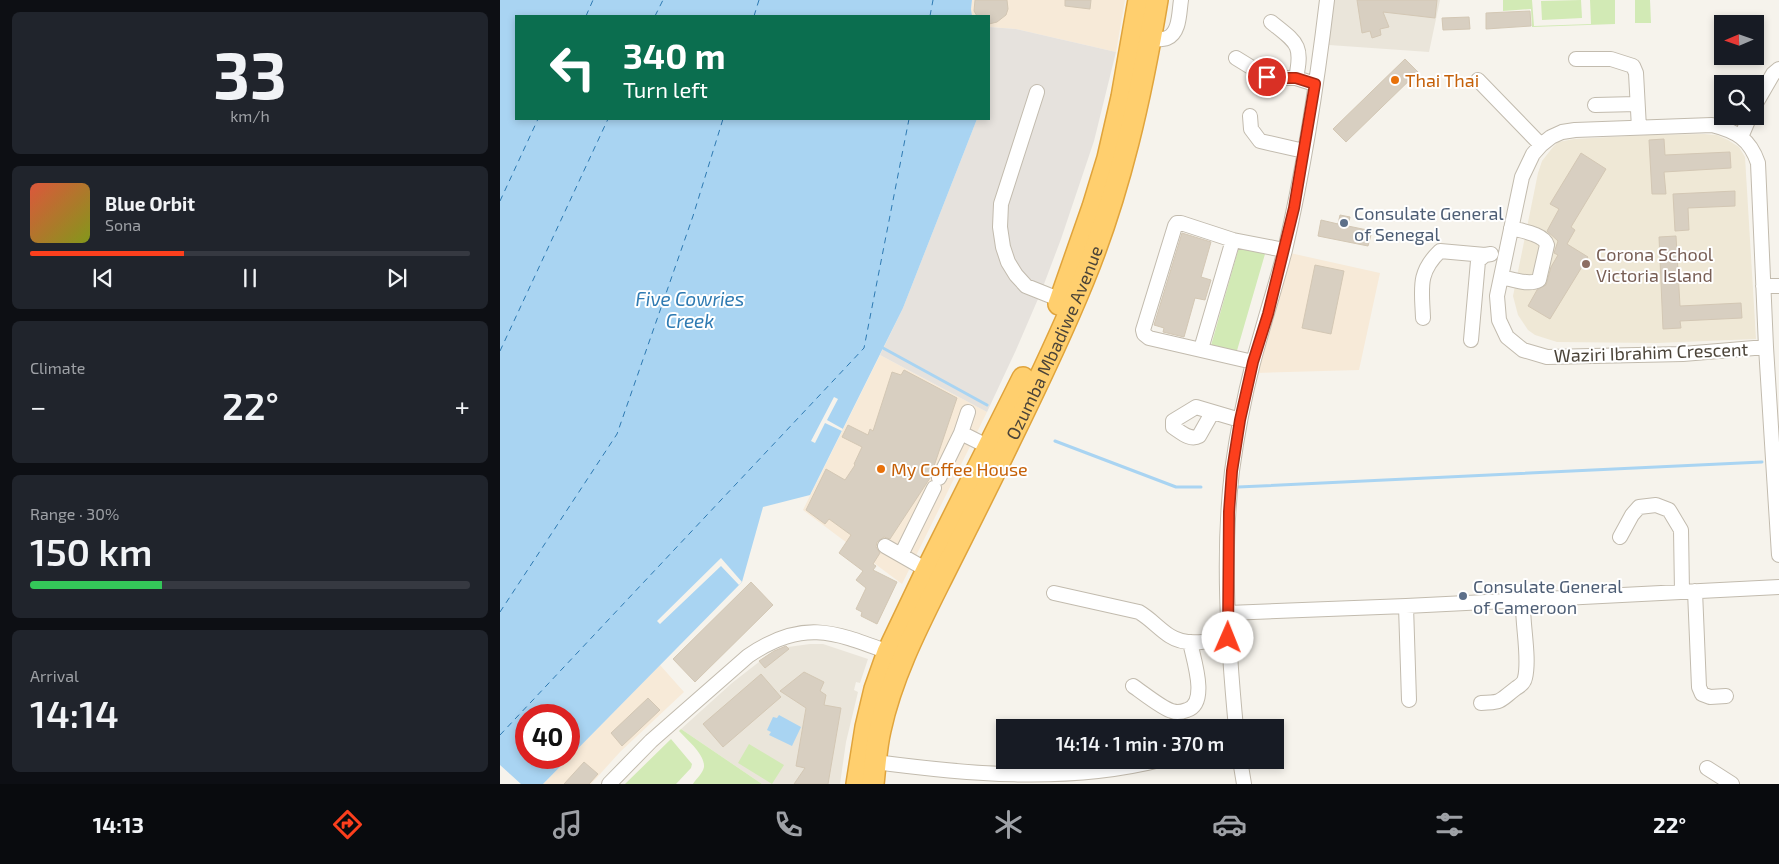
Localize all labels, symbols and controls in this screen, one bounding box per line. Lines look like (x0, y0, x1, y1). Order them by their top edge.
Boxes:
north arrow (1714, 15, 1764, 65)
map controls (1714, 15, 1764, 125)
text: 33 (213, 34, 287, 112)
text: 340 m (623, 34, 726, 76)
icon: left (540, 35, 605, 100)
pin (1246, 56, 1288, 98)
icon: arrive (1253, 63, 1281, 91)
place label: Thai Thai (1405, 69, 1479, 91)
marker: Thai Thai (1389, 74, 1401, 86)
button: search (1714, 75, 1764, 125)
text: Turn left (623, 76, 708, 102)
text: km/h (230, 106, 270, 125)
text: Blue Orbit (105, 192, 195, 215)
place label: Consulate General of Senegal (1354, 202, 1504, 245)
text: Sona (105, 215, 141, 234)
marker: Consulate General of Senegal (1338, 217, 1350, 229)
street label: Ozumba Mbadiwe Avenue (1001, 242, 1107, 443)
place label: Corona School Victoria Island (1596, 243, 1714, 286)
marker: Corona School Victoria Island (1580, 258, 1592, 270)
icon: previous (89, 264, 117, 292)
icon: pause (236, 264, 264, 292)
icon: next (383, 264, 411, 292)
water label: Five Cowries Creek (636, 287, 744, 332)
street label: Waziri Ibrahim Crescent (1553, 338, 1749, 366)
text: Climate (30, 358, 85, 377)
text: 22° (222, 382, 279, 428)
text: − (30, 389, 46, 423)
text: + (455, 389, 470, 423)
place label: My Coffee House (891, 458, 1028, 480)
marker: My Coffee House (875, 463, 887, 475)
text: Range · 30% (30, 504, 119, 523)
text: 150 km (30, 528, 152, 574)
place label: Consulate General of Cameroon (1473, 575, 1623, 618)
marker: Consulate General of Cameroon (1457, 590, 1469, 602)
position arrow (1201, 611, 1253, 663)
text: Arrival (30, 666, 79, 685)
text: 14:14 (30, 690, 119, 736)
speed limit sign: 40 (515, 704, 580, 769)
text: 14:14 · 1 min · 370 m (1056, 732, 1224, 755)
icon: directions (330, 807, 365, 842)
icon: music (550, 807, 585, 842)
icon: phone (771, 807, 806, 842)
icon: climate (991, 807, 1026, 842)
icon: car (1212, 807, 1247, 842)
icon: filters (1432, 807, 1467, 842)
text: 14:13 (93, 811, 144, 837)
text: 22° (1653, 811, 1686, 837)

